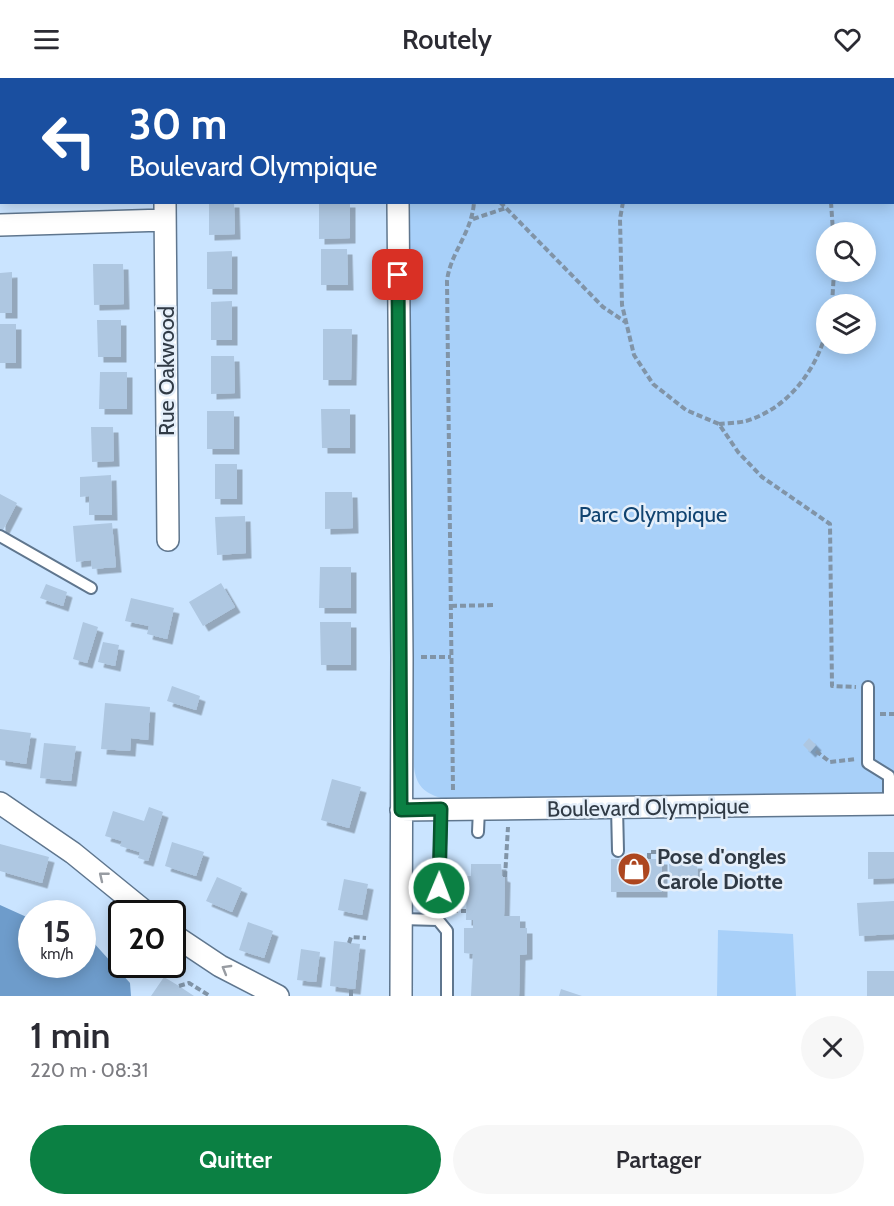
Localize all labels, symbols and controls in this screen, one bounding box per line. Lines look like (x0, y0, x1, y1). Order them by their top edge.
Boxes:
icon: menu (30, 23, 63, 56)
text: Routely (402, 23, 492, 56)
icon: heart (831, 23, 864, 56)
text: 30 m (129, 98, 227, 150)
icon: left (30, 102, 108, 180)
text: Boulevard Olympique (129, 150, 377, 183)
map controls (816, 222, 876, 354)
button: search (816, 222, 876, 282)
pin (372, 249, 423, 300)
icon: arrive (381, 258, 414, 291)
button: layers (816, 294, 876, 354)
street label: Rue Oakwood (153, 306, 180, 436)
park label: Parc Olympique (579, 501, 727, 528)
street label: Boulevard Olympique (547, 792, 749, 823)
place label: Pose d'ongles Carole Diotte (657, 843, 786, 895)
shop icon: Pose d'ongles Carole Diotte (616, 851, 652, 887)
position arrow (407, 856, 471, 920)
one-way arrow (98, 873, 109, 884)
speed limit sign: 20 (108, 900, 186, 978)
text: 15 (43, 913, 71, 950)
text: km/h (41, 945, 73, 963)
one-way arrow (222, 965, 232, 977)
text: 1 min (30, 1013, 110, 1057)
button: close (801, 1016, 864, 1079)
text: 220 m · 08:31 (30, 1058, 148, 1082)
button: Quitter (30, 1125, 441, 1194)
button: Partager (453, 1125, 864, 1194)

